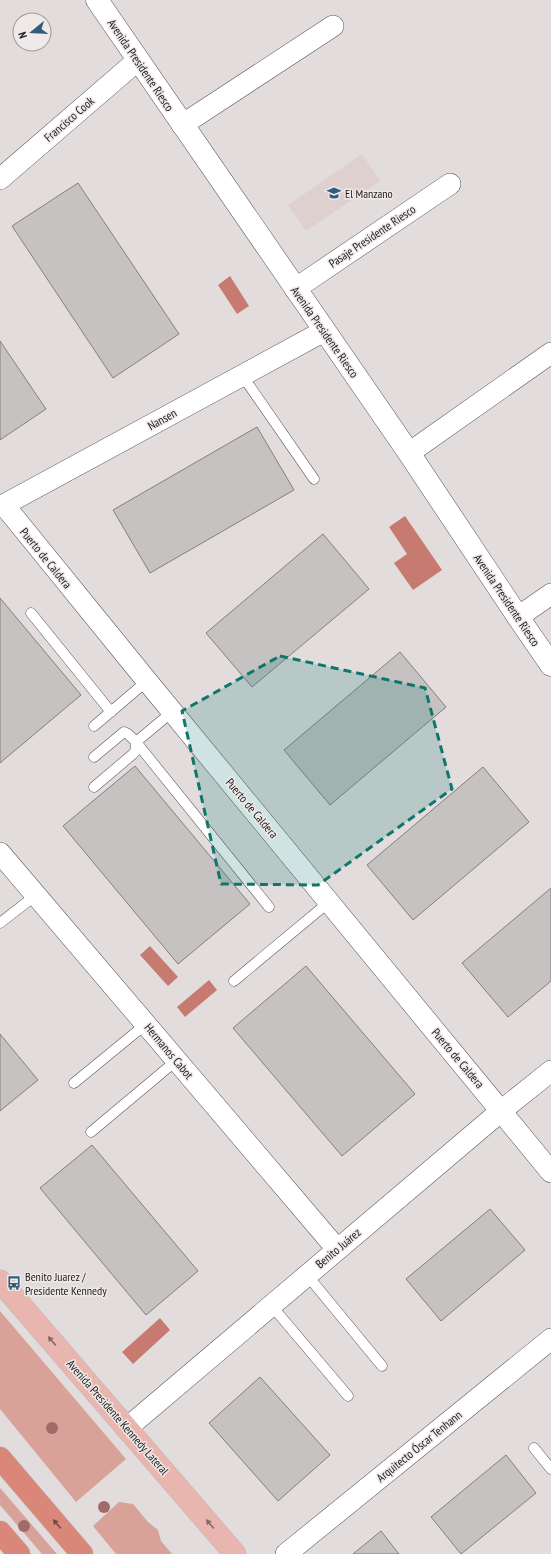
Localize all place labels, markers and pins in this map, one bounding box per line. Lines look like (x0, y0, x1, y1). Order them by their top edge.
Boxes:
school or university icon: El Manzano (326, 185, 342, 201)
place label: El Manzano (345, 186, 393, 201)
place label: Benito Juarez / Presidente Kennedy (25, 1269, 107, 1298)
bus stop icon: Benito Juarez / Presidente Kennedy (6, 1275, 22, 1291)

